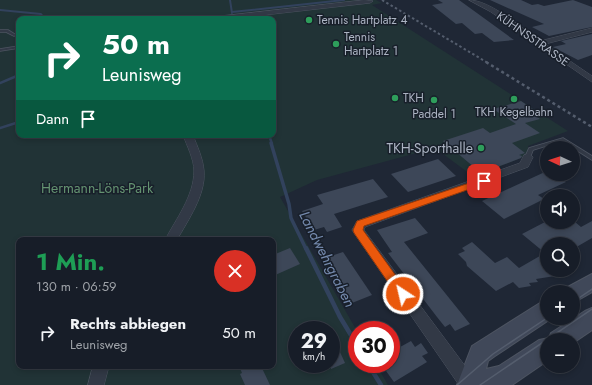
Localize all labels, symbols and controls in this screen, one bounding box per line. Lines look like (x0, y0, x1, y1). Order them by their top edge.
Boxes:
street label: KÜHNSSTRASSE (493, 7, 573, 71)
place label: Tennis Hartplatz 4 (317, 11, 407, 29)
marker: Tennis Hartplatz 4 (304, 15, 314, 25)
text: 50 m (102, 24, 170, 65)
place label: Tennis Hartplatz 1 (344, 28, 398, 60)
icon: right (36, 32, 88, 84)
marker: Tennis Hartplatz 1 (331, 39, 341, 49)
text: Leunisweg (102, 62, 182, 88)
place label: TKH (403, 89, 424, 107)
marker: TKH (390, 93, 400, 103)
marker: TKH Kegelbahn (509, 94, 519, 104)
marker: Paddel 1 (429, 95, 439, 105)
place label: TKH Kegelbahn (475, 103, 553, 121)
place label: Paddel 1 (412, 105, 456, 123)
text: Dann (36, 108, 69, 130)
icon: arrive (77, 108, 99, 130)
place label: TKH-Sporthalle (386, 138, 473, 158)
north arrow (540, 141, 580, 181)
map controls (540, 141, 580, 373)
marker: TKH-Sporthalle (476, 143, 486, 153)
pin (467, 164, 501, 198)
icon: arrive (473, 170, 495, 192)
park label: Hermann-Löns-Park (41, 178, 154, 198)
button: sound (540, 189, 580, 229)
water label: Landwehrgraben (293, 207, 361, 311)
button: search (540, 237, 580, 277)
text: 1 Min. (36, 244, 105, 279)
button: close (214, 250, 256, 292)
position arrow (382, 273, 424, 315)
text: 130 m · 06:59 (36, 277, 117, 296)
button: + (540, 285, 580, 325)
text: Rechts abbiegen (70, 313, 186, 335)
speed limit sign: 30 (348, 321, 400, 373)
icon: right (36, 322, 58, 344)
text: 50 m (222, 322, 256, 344)
text: 29 (301, 327, 327, 356)
button: − (540, 333, 580, 373)
text: Leunisweg (70, 335, 128, 354)
text: km/h (303, 349, 325, 364)

